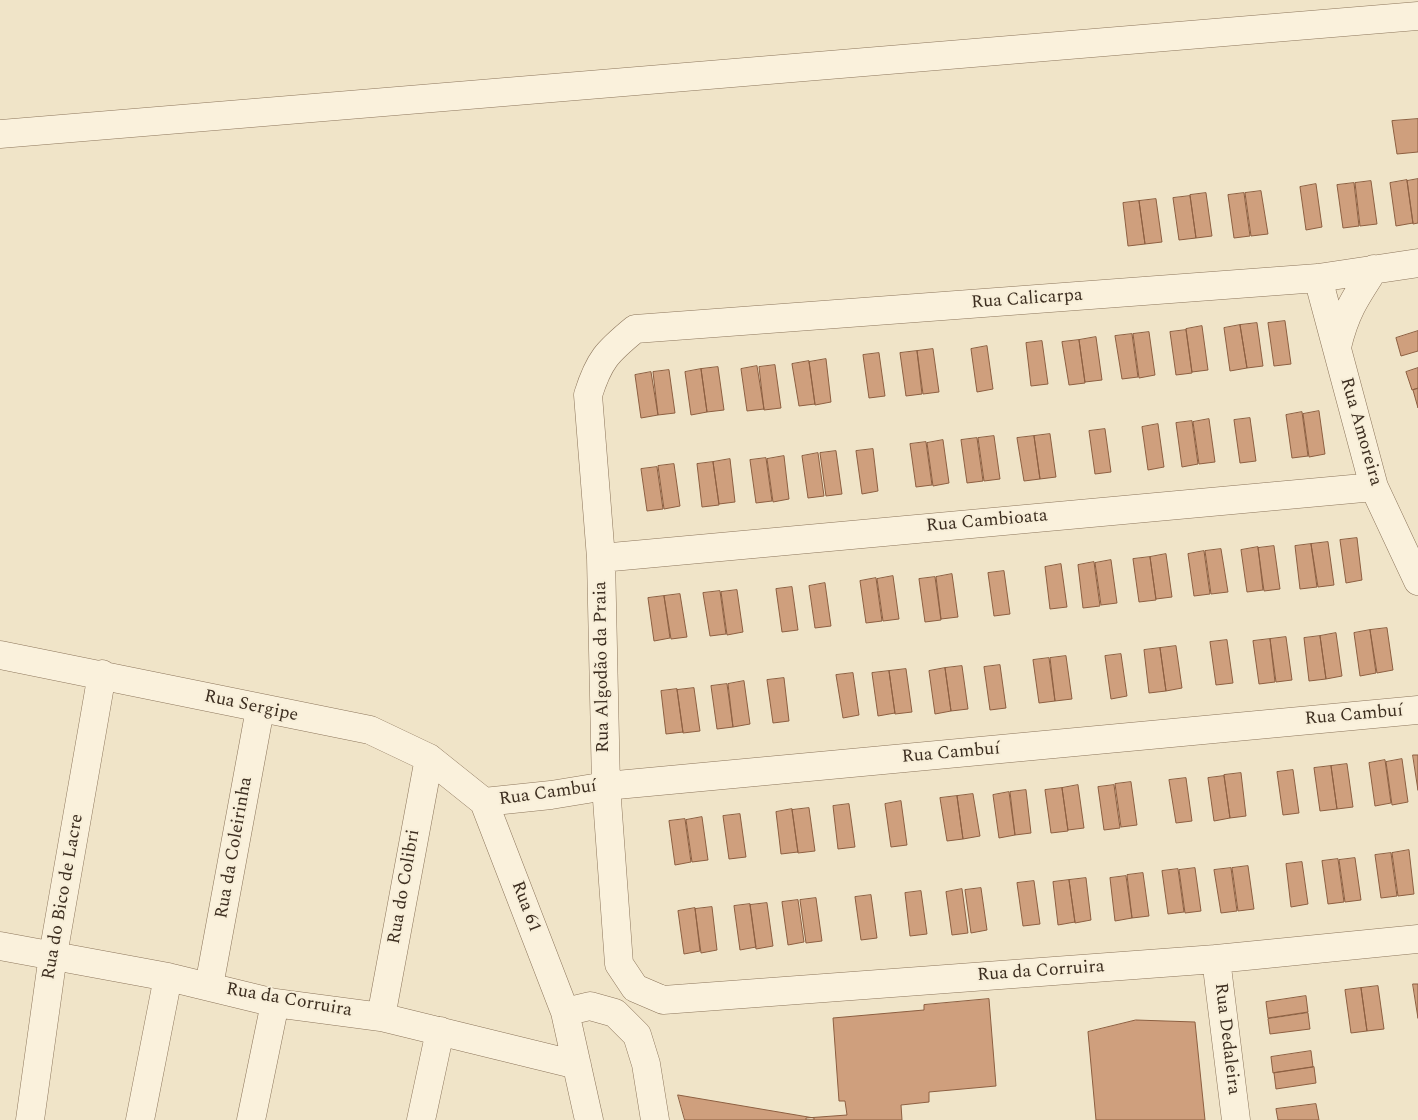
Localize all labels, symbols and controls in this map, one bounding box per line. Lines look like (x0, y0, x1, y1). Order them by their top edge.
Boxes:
street label: Rua Calicarpa (971, 285, 1083, 315)
street label: Rua Amoreira (1334, 375, 1386, 489)
street label: Rua Cambioata (925, 506, 1049, 538)
street label: Rua Algodão da Praia (591, 581, 615, 753)
street label: Rua Sergipe (202, 687, 300, 727)
street label: Rua Cambuí (1304, 701, 1404, 731)
street label: Rua Cambuí (901, 739, 1001, 769)
street label: Rua da Coleirinha (212, 775, 258, 921)
street label: Rua Cambuí (498, 776, 598, 812)
street label: Rua do Bico de Lacre (39, 812, 89, 982)
street label: Rua do Colibri (384, 828, 426, 946)
street label: Rua 61 (505, 878, 545, 936)
street label: Rua da Corruira (977, 957, 1105, 987)
street label: Rua da Corruira (224, 979, 354, 1023)
street label: Rua Dedaleira (1208, 982, 1244, 1096)

